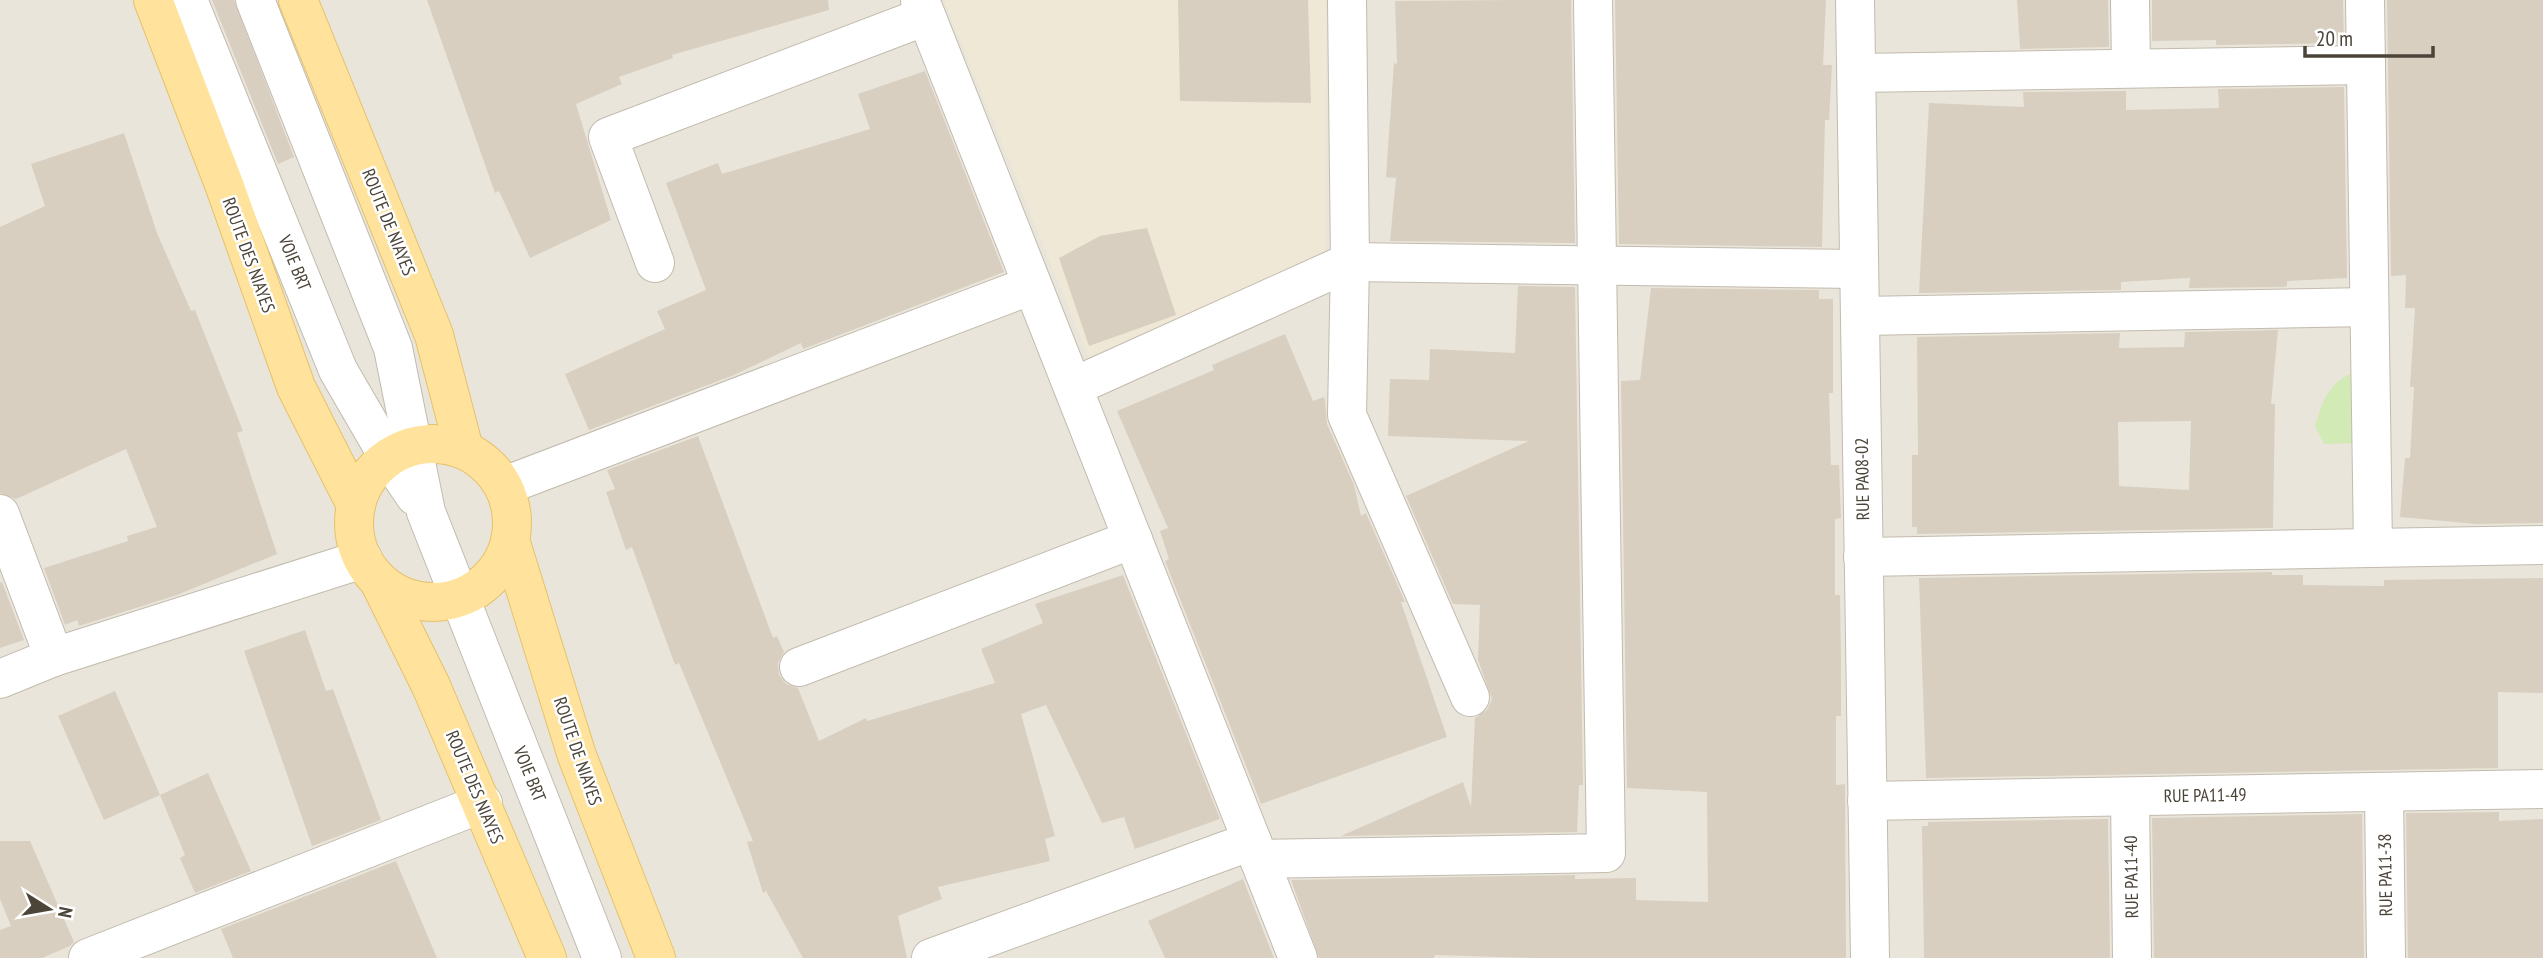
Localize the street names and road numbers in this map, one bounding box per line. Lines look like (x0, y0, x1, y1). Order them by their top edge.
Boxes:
street label: ROUTE DE NIAYES (357, 165, 421, 279)
street label: ROUTE DES NIAYES (218, 194, 281, 316)
street label: VOIE BRT (273, 231, 316, 294)
street label: RUE PA08-02 (1850, 437, 1874, 521)
street label: ROUTE DE NIAYES (549, 694, 607, 808)
street label: ROUTE DES NIAYES (441, 727, 509, 847)
street label: VOIE BRT (508, 742, 551, 805)
street label: RUE PA11-49 (2163, 783, 2247, 807)
street label: RUE PA11-38 (2373, 833, 2397, 917)
street label: RUE PA11-40 (2119, 835, 2143, 919)

